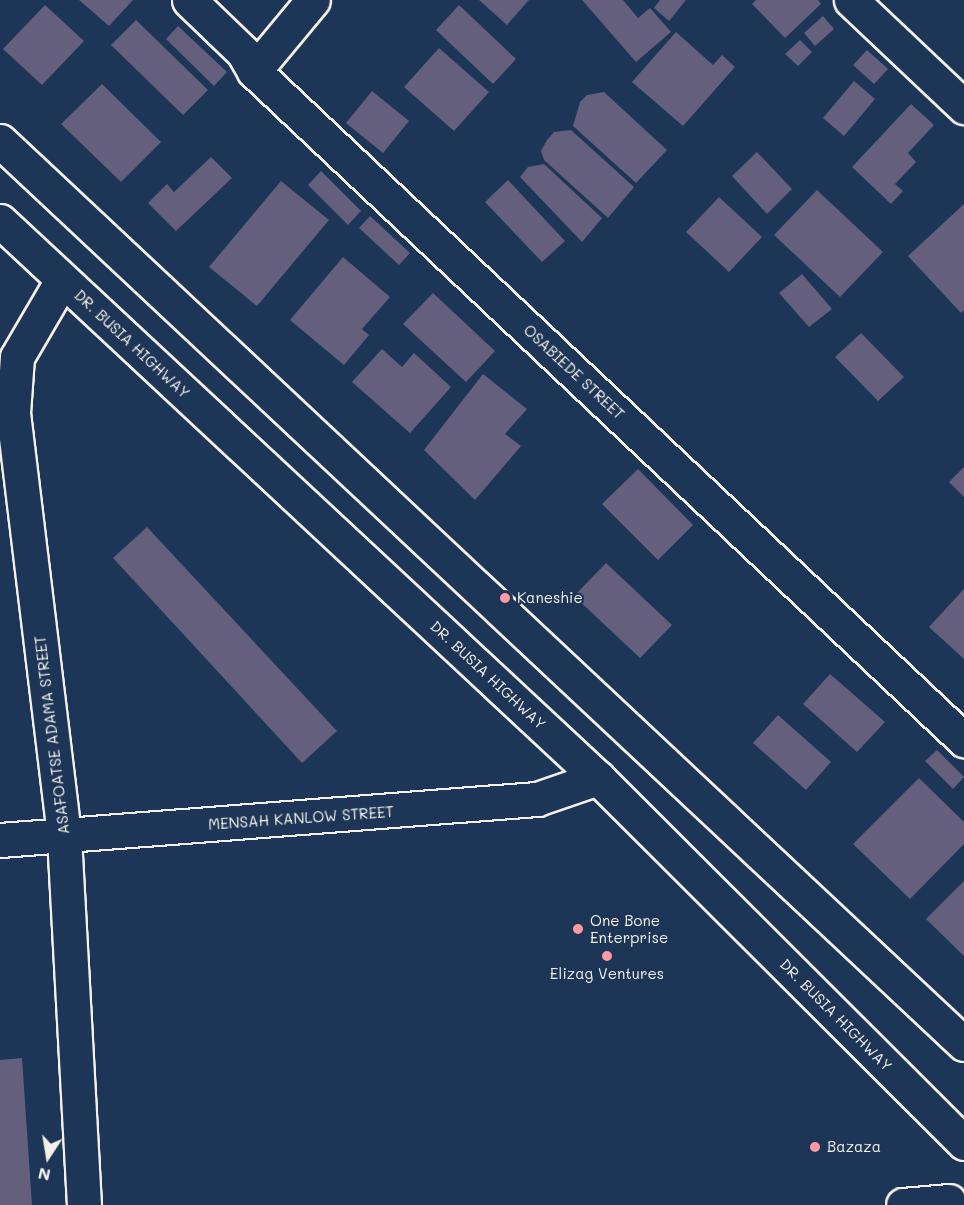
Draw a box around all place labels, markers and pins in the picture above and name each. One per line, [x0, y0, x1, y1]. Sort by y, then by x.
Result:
place label: Kaneshie [517, 589, 583, 607]
marker: Kaneshie [498, 591, 512, 605]
place label: One Bone Enterprise [590, 911, 668, 946]
marker: One Bone Enterprise [571, 922, 585, 936]
marker: Elizag Ventures [600, 949, 614, 963]
place label: Elizag Ventures [550, 965, 664, 983]
place label: Bazaza [827, 1138, 881, 1156]
marker: Bazaza [808, 1140, 822, 1154]

